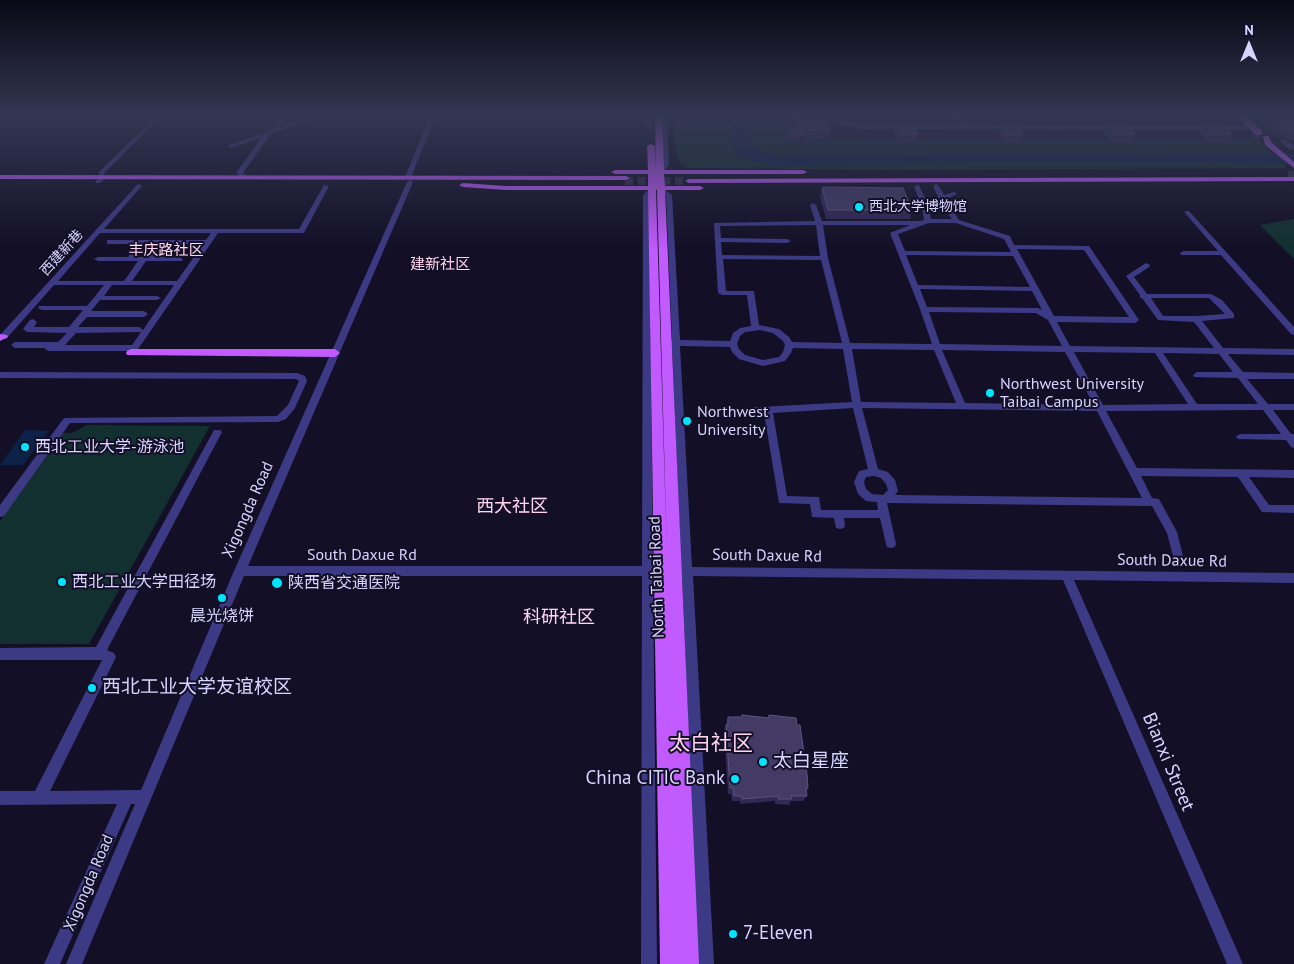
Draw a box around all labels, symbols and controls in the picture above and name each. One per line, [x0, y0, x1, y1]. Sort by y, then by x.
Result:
north arrow [1224, 20, 1274, 70]
text: N [1244, 21, 1254, 39]
place label: 西北大学博物馆 [869, 199, 967, 215]
marker: 西北大学博物馆 [853, 201, 865, 213]
street label: 西建新巷 [37, 227, 87, 279]
district label: 丰庆路社区 [129, 242, 203, 260]
district label: 建新社区 [410, 256, 470, 274]
place label: Northwest University Taibai Campus [1000, 374, 1144, 412]
marker: Northwest University Taibai Campus [984, 387, 996, 399]
place label: Northwest University [697, 402, 768, 440]
marker: Northwest University [681, 415, 693, 427]
place label: 西北工业大学-游泳池 [35, 437, 185, 457]
marker: 西北工业大学-游泳池 [19, 441, 31, 453]
street label: Xigongda Road [218, 459, 278, 561]
district label: 西大社区 [476, 496, 548, 518]
street label: North Taibai Road [645, 516, 669, 638]
street label: South Daxue Rd [307, 545, 417, 565]
street label: South Daxue Rd [712, 545, 822, 567]
street label: South Daxue Rd [1117, 550, 1227, 572]
place label: 西北工业大学田径场 [72, 572, 216, 592]
place label: 陕西省交通医院 [288, 573, 400, 593]
marker: 西北工业大学田径场 [56, 576, 68, 588]
marker: 陕西省交通医院 [270, 576, 284, 590]
marker: 晨光烧饼 [216, 592, 228, 604]
place label: 晨光烧饼 [190, 606, 254, 626]
district label: 科研社区 [523, 607, 595, 629]
place label: 西北工业大学友谊校区 [102, 677, 292, 699]
marker: 西北工业大学友谊校区 [86, 682, 98, 694]
street label: Bianxi Street [1137, 709, 1199, 815]
district label: 太白社区 [669, 731, 753, 757]
place label: 太白星座 [773, 751, 849, 773]
marker: 太白星座 [757, 756, 769, 768]
place label: China CITIC Bank [585, 768, 725, 790]
marker: China CITIC Bank [729, 773, 741, 785]
street label: Xigongda Road [60, 832, 118, 934]
place label: 7-Eleven [743, 923, 813, 945]
marker: 7-Eleven [727, 928, 739, 940]

